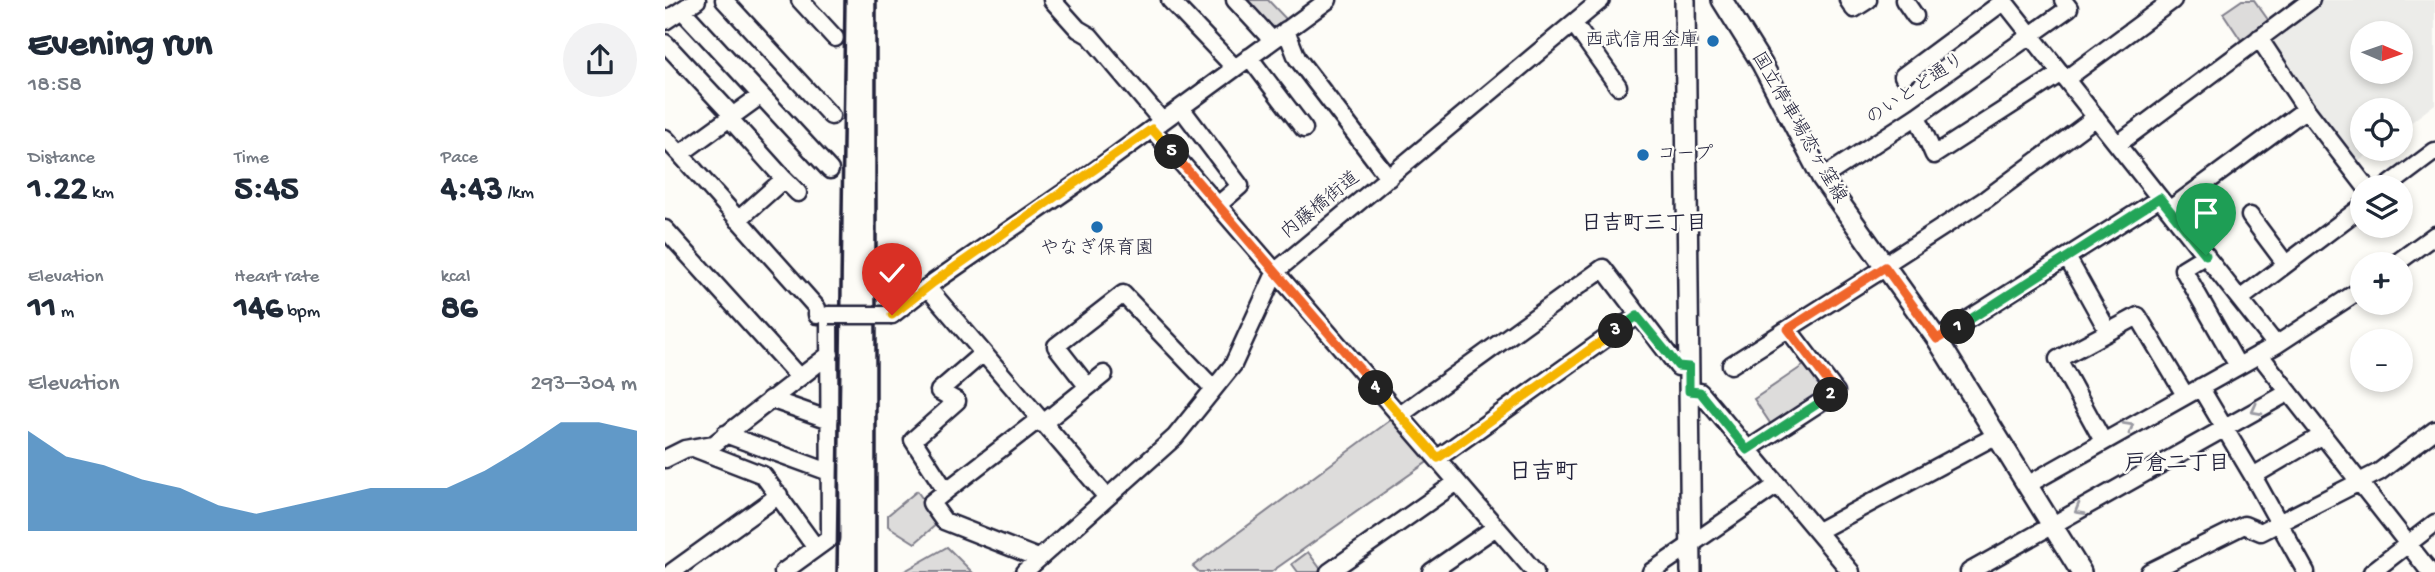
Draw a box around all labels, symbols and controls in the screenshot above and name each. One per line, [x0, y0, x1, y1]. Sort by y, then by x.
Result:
north arrow [2350, 21, 2413, 84]
map controls [2350, 21, 2413, 392]
button: share [563, 23, 637, 97]
text: Evening run [28, 24, 212, 68]
place label: 西武信用金庫 [1585, 29, 1699, 53]
marker: 西武信用金庫 [1705, 33, 1721, 49]
street label: 国立停車場恋ヶ窪線 [1745, 48, 1852, 208]
street label: のいとど通り [1862, 49, 1970, 131]
text: 18:58 [28, 72, 82, 99]
button: locate [2350, 98, 2413, 161]
pin: 5 [1155, 134, 1189, 170]
text: 5 [1167, 140, 1177, 163]
place label: コープ [1657, 144, 1713, 167]
text: Distance [28, 147, 95, 170]
text: Time [234, 147, 269, 170]
text: Pace [441, 147, 478, 170]
marker: コープ [1635, 147, 1651, 163]
street label: 内藤橋街道 [1276, 166, 1365, 245]
text: 1.22 [28, 170, 87, 211]
text: 5:45 [234, 170, 299, 211]
text: 4:43 [441, 170, 503, 211]
button: layers [2350, 175, 2413, 238]
text: km [87, 182, 114, 205]
text: /km [503, 182, 534, 205]
pin [2176, 183, 2236, 255]
icon: arrive [2187, 194, 2225, 232]
district label: 日吉町三丁目 [1581, 211, 1707, 238]
marker: やなぎ保育園 [1089, 219, 1105, 235]
place label: やなぎ保育園 [1040, 237, 1154, 261]
pin [862, 243, 922, 315]
button: + [2350, 252, 2413, 315]
icon: check [873, 254, 911, 292]
text: Elevation [28, 266, 104, 289]
text: Heart rate [234, 266, 319, 289]
text: kcal [441, 266, 470, 289]
text: 11 [28, 289, 56, 330]
text: 146 [234, 289, 283, 330]
text: 86 [441, 289, 478, 330]
text: m [56, 301, 74, 324]
text: bpm [283, 301, 320, 324]
pin: 1 [1941, 310, 1975, 344]
pin: 3 [1599, 314, 1633, 348]
text: 1 [1954, 315, 1961, 338]
text: 3 [1611, 319, 1620, 342]
button: − [2350, 329, 2413, 392]
pin: 4 [1359, 370, 1393, 406]
text: Elevation [28, 371, 119, 398]
text: 293–304 m [531, 371, 637, 398]
text: 4 [1371, 376, 1380, 399]
pin: 2 [1813, 378, 1849, 412]
text: 2 [1826, 383, 1835, 406]
one-way arrow [2251, 401, 2264, 415]
one-way arrow [2122, 422, 2134, 435]
district label: 戸倉二丁目 [2125, 451, 2230, 478]
district label: 日吉町 [1509, 459, 1578, 487]
one-way arrow [2074, 501, 2087, 514]

